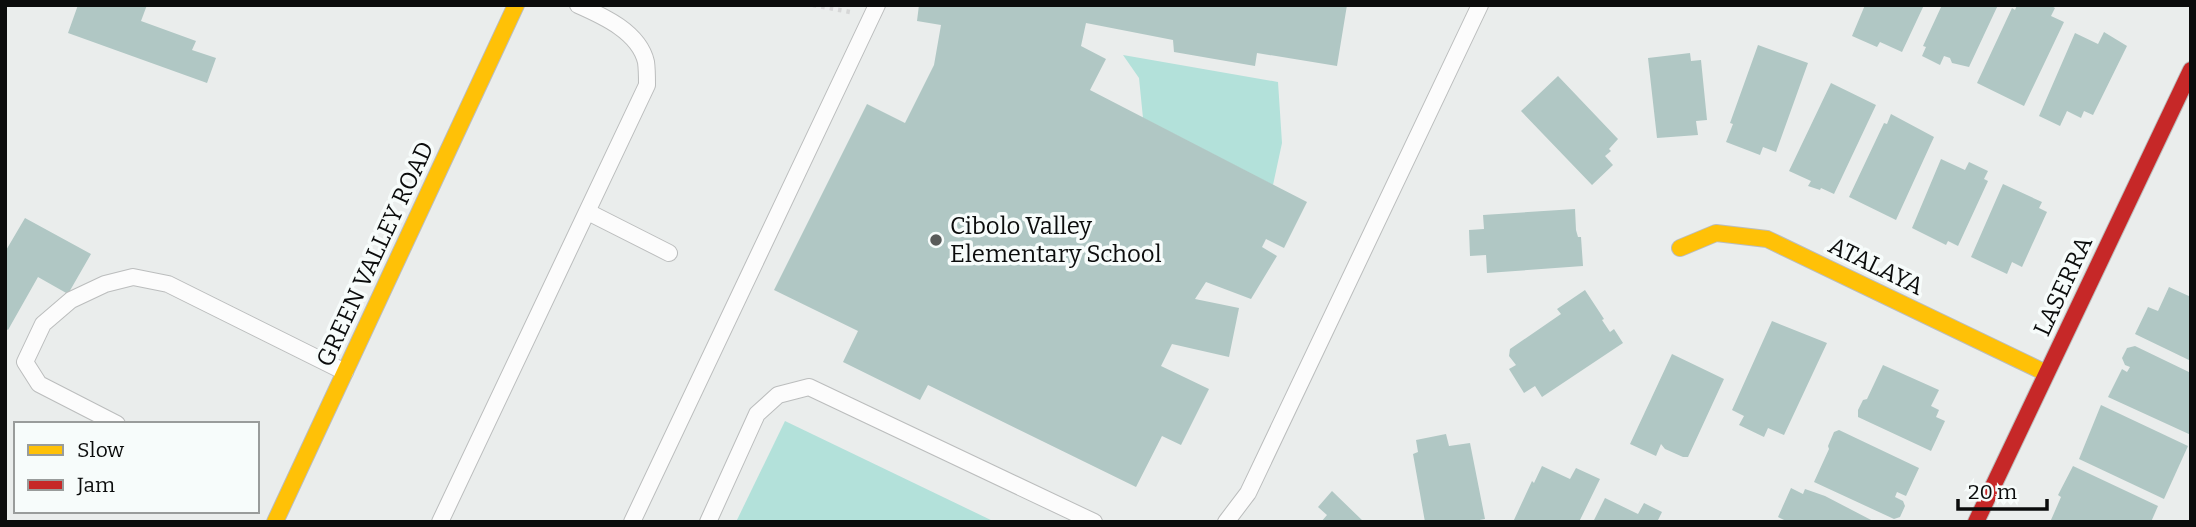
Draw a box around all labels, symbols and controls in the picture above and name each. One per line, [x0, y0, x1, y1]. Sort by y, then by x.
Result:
street label: GREEN VALLEY ROAD [310, 137, 440, 371]
place label: Cibolo Valley Elementary School [950, 212, 1162, 268]
street label: ATALAYA [1824, 231, 1928, 301]
marker: Cibolo Valley Elementary School [928, 232, 944, 248]
street label: LASERRA [2028, 232, 2098, 340]
legend [14, 422, 259, 513]
text: Slow [77, 437, 124, 463]
scale bar [1958, 468, 2047, 512]
text: Jam [76, 472, 115, 498]
text: 20 m [1968, 479, 2017, 505]

